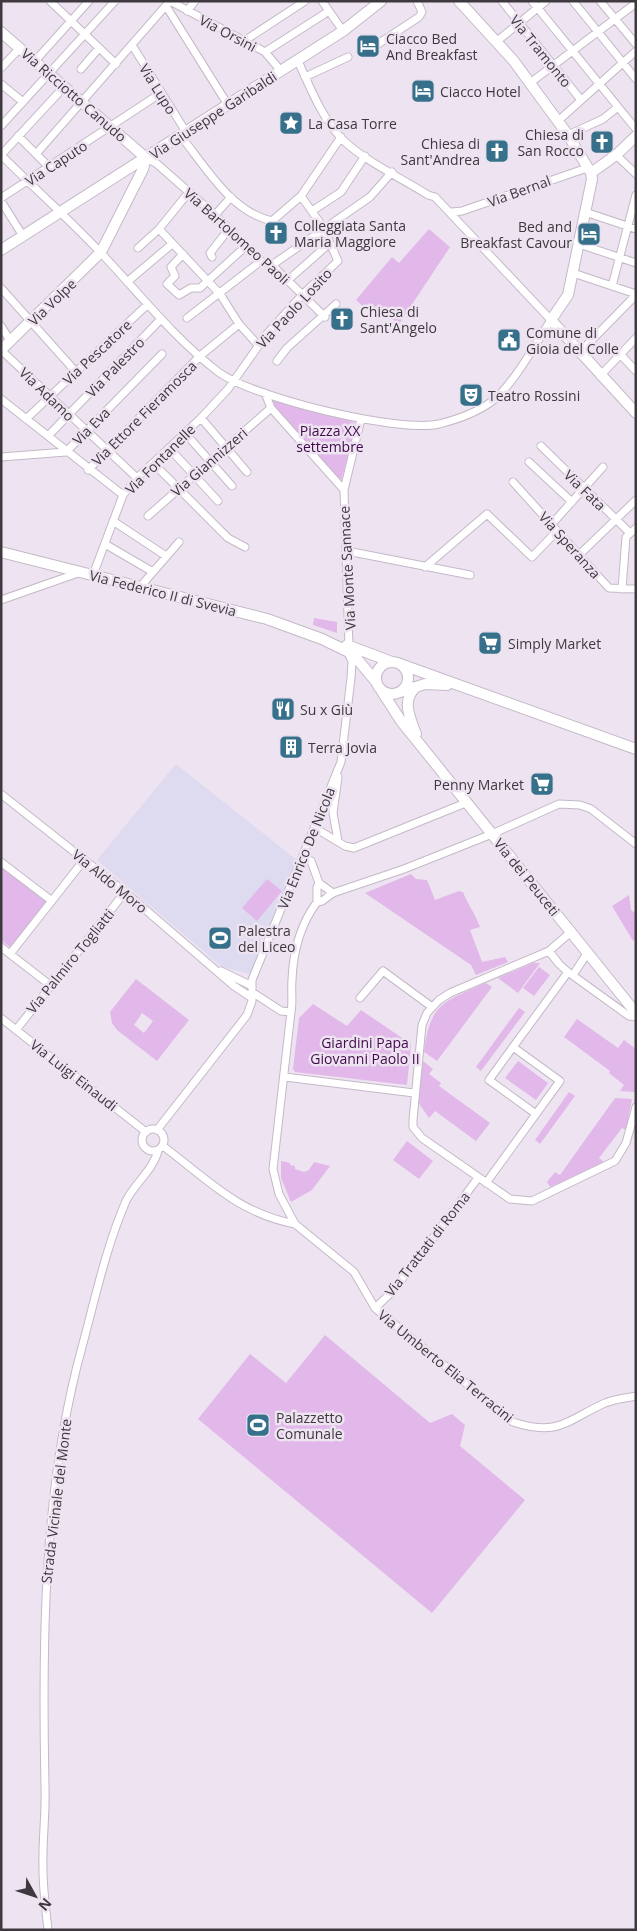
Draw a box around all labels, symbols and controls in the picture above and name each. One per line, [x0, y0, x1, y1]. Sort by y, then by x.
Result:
street label: Via Orsini [196, 10, 260, 56]
street label: Via Tramonto [506, 11, 576, 91]
place label: Ciacco Bed And Breakfast [386, 29, 478, 64]
hotel icon: Ciacco Bed And Breakfast [355, 33, 381, 59]
street label: Via Ricciotto Canudo [17, 44, 131, 146]
street label: Via Lupo [135, 60, 181, 118]
street label: Via Giuseppe Garibaldi [146, 67, 280, 163]
hotel icon: Ciacco Hotel [410, 78, 436, 104]
place label: Ciacco Hotel [440, 82, 521, 101]
place icon: La Casa Torre [278, 110, 304, 136]
place label: La Casa Torre [308, 114, 397, 133]
place label: Chiesa di San Rocco [517, 125, 584, 160]
church icon: Chiesa di San Rocco [589, 129, 615, 155]
place label: Chiesa di Sant'Andrea [401, 134, 480, 169]
street label: Via Caputo [21, 136, 91, 190]
church icon: Chiesa di Sant'Andrea [484, 138, 510, 164]
street label: Via Bernal [485, 171, 553, 211]
street label: Via Bartolomeo Paoli [180, 184, 294, 288]
place label: Colleggiata Santa Maria Maggiore [294, 216, 406, 251]
place label: Bed and Breakfast Cavour [460, 217, 572, 252]
church icon: Colleggiata Santa Maria Maggiore [263, 220, 289, 246]
hotel icon: Bed and Breakfast Cavour [576, 221, 602, 247]
street label: Via Paolo Losito [252, 264, 336, 352]
street label: Via Volpe [24, 274, 80, 330]
place label: Chiesa di Sant'Angelo [360, 302, 437, 337]
church icon: Chiesa di Sant'Angelo [329, 306, 355, 332]
street label: Via Pescatore [58, 315, 136, 389]
place label: Comune di Gioia del Colle [526, 323, 619, 358]
public building icon: Comune di Gioia del Colle [496, 327, 522, 353]
street label: Via Palestro [82, 333, 148, 401]
street label: Via Ettore Fieramosca [87, 356, 201, 470]
street label: Via Adamo [15, 363, 79, 425]
theatre icon: Teatro Rossini [458, 382, 484, 408]
place label: Teatro Rossini [488, 386, 580, 405]
street label: Via Eva [68, 403, 114, 449]
street label: Via Fontanelle [121, 420, 199, 498]
park label: Piazza XX settembre [296, 421, 364, 456]
street label: Via Giannizzeri [167, 423, 251, 501]
street label: Via Fata [560, 465, 610, 515]
street label: Via Monte Sannace [334, 505, 360, 631]
street label: Via Speranza [535, 507, 605, 583]
street label: Via Federico II di Svevia [88, 566, 238, 620]
supermarket icon: Simply Market [477, 630, 503, 656]
place label: Simply Market [508, 634, 601, 653]
restaurant icon: Su x Giù [270, 696, 296, 722]
place label: Su x Giù [300, 700, 353, 719]
building icon: Terra Jovia [278, 734, 304, 760]
place label: Terra Jovia [308, 738, 377, 757]
supermarket icon: Penny Market [529, 771, 555, 797]
place label: Penny Market [434, 775, 524, 794]
street label: Via Enrico De Nicola [273, 784, 339, 912]
street label: Via dei Peuceti [490, 834, 564, 920]
street label: Via Aldo Moro [68, 845, 152, 917]
street label: Via Palmiro Togliatti [22, 905, 118, 1017]
place label: Palestra del Liceo [238, 921, 295, 956]
sports icon: Palestra del Liceo [207, 925, 233, 951]
park label: Giardini Papa Giovanni Paolo II [310, 1033, 420, 1068]
street label: Via Luigi Einaudi [26, 1035, 122, 1115]
street label: Via Trattati di Roma [380, 1188, 474, 1300]
street label: Via Umberto Elia Terracini [374, 1305, 518, 1427]
place label: Palazzetto Comunale [276, 1408, 343, 1443]
sports icon: Palazzetto Comunale [245, 1412, 271, 1438]
street label: Strada Vicinale del Monte [36, 1417, 76, 1584]
north arrow [10, 1871, 60, 1921]
text: N [34, 1894, 56, 1915]

